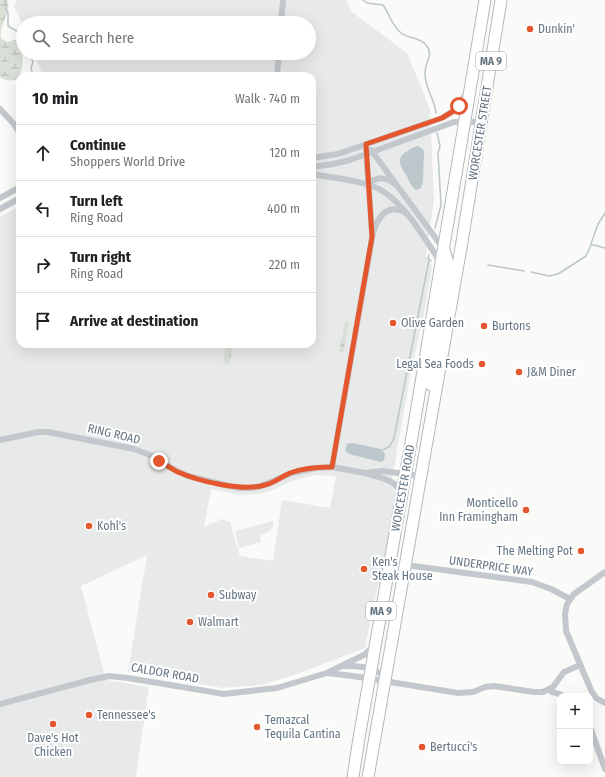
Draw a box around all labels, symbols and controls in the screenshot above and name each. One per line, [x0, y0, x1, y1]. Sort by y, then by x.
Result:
search box [16, 16, 316, 60]
place label: Dunkin' [538, 22, 575, 36]
marker: Dunkin' [525, 24, 535, 34]
icon: search [30, 27, 52, 49]
text: Search here [62, 29, 134, 47]
road number: MA 9 [476, 52, 506, 70]
street label: WORCESTER STREET [466, 84, 494, 181]
text: 10 min [32, 88, 78, 109]
text: Walk · 740 m [235, 91, 300, 106]
route start [450, 97, 468, 115]
text: Continue [70, 136, 126, 154]
icon: ahead [32, 142, 54, 164]
text: 120 m [269, 145, 300, 160]
text: Shoppers World Drive [70, 154, 185, 169]
text: Turn left [70, 192, 123, 210]
icon: left [32, 198, 54, 220]
text: 400 m [267, 201, 300, 216]
text: Ring Road [70, 210, 123, 225]
text: Turn right [70, 248, 131, 266]
icon: right [32, 254, 54, 276]
text: 220 m [269, 257, 300, 272]
text: Ring Road [70, 266, 123, 281]
icon: arrive [32, 310, 54, 332]
text: Arrive at destination [70, 312, 198, 330]
place label: Olive Garden [401, 316, 464, 330]
marker: Olive Garden [388, 318, 398, 328]
place label: Burtons [492, 319, 531, 333]
marker: Burtons [479, 321, 489, 331]
place label: Legal Sea Foods [396, 357, 474, 371]
marker: Legal Sea Foods [477, 359, 487, 369]
place label: J&M Diner [527, 365, 577, 379]
marker: J&M Diner [514, 367, 524, 377]
street label: RING ROAD [86, 421, 142, 447]
street label: WORCESTER ROAD [388, 443, 418, 533]
route end [150, 452, 168, 470]
place label: Monticello Inn Framingham [439, 496, 518, 524]
marker: Monticello Inn Framingham [521, 505, 531, 515]
place label: Kohl's [97, 519, 126, 533]
marker: Kohl's [84, 521, 94, 531]
place label: The Melting Pot [497, 544, 573, 558]
marker: The Melting Pot [576, 546, 586, 556]
street label: UNDERPRICE WAY [448, 553, 534, 579]
place label: Ken's Steak House [372, 555, 433, 583]
marker: Ken's Steak House [359, 564, 369, 574]
place label: Subway [219, 588, 257, 602]
marker: Subway [206, 590, 216, 600]
road number: MA 9 [366, 602, 396, 620]
place label: Walmart [198, 615, 239, 629]
marker: Walmart [185, 617, 195, 627]
street label: CALDOR ROAD [130, 660, 200, 686]
map controls [557, 693, 593, 765]
button: + [557, 693, 593, 729]
place label: Tennessee's [97, 708, 156, 722]
marker: Tennessee's [84, 710, 94, 720]
place label: Temazcal Tequila Cantina [265, 713, 341, 741]
marker: Dave's Hot Chicken [48, 719, 58, 729]
marker: Temazcal Tequila Cantina [252, 722, 262, 732]
button: − [557, 729, 593, 765]
place label: Dave's Hot Chicken [27, 731, 79, 759]
place label: Bertucci's [430, 740, 477, 754]
marker: Bertucci's [417, 742, 427, 752]

